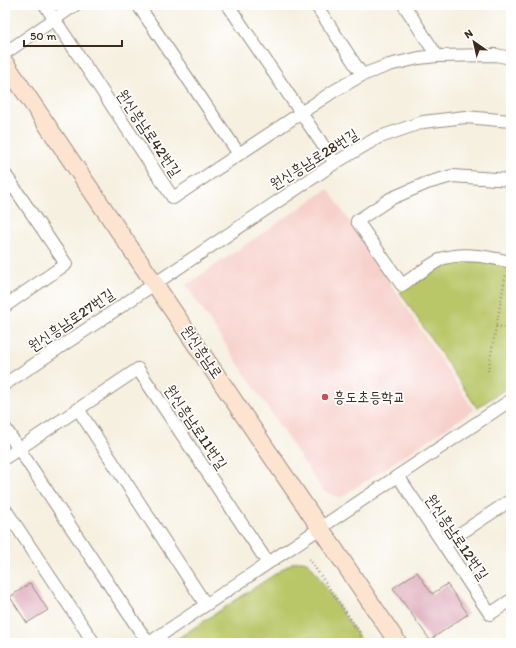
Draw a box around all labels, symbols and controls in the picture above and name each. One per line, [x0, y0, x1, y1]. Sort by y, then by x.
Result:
scale bar [24, 22, 122, 48]
north arrow [454, 22, 494, 62]
text: N [462, 27, 475, 42]
text: 50 m [30, 29, 56, 43]
street label: 원신흥남로42번길 [113, 86, 185, 180]
street label: 원신흥남로28번길 [267, 125, 361, 193]
street label: 원신흥남로27번길 [25, 285, 117, 355]
street label: 원신흥남로 [178, 322, 226, 382]
street label: 원신흥남로11번길 [161, 381, 231, 473]
place label: 흥도초등학교 [333, 388, 405, 406]
marker: 흥도초등학교 [320, 392, 330, 402]
street label: 원신흥남로12번길 [422, 491, 492, 583]

